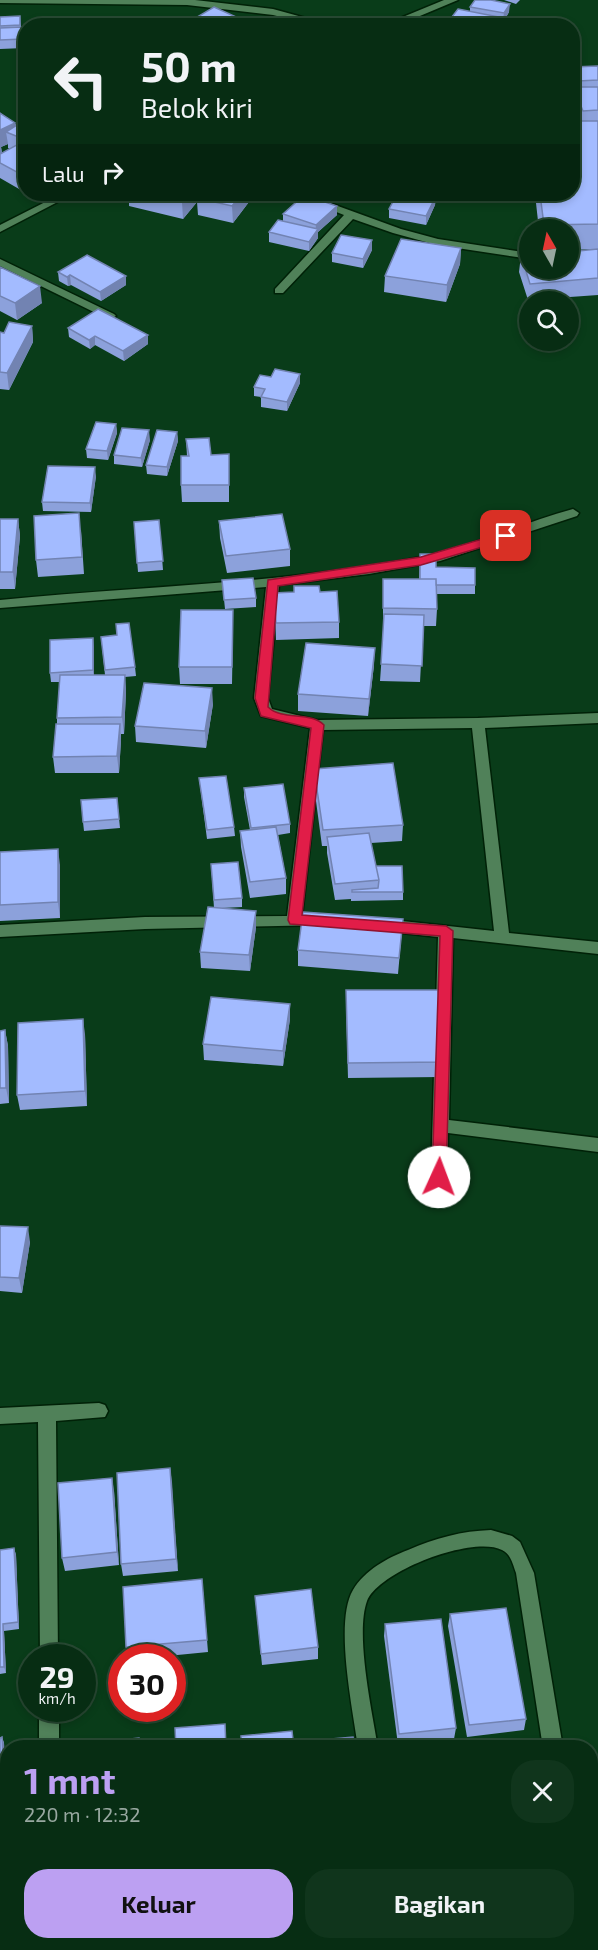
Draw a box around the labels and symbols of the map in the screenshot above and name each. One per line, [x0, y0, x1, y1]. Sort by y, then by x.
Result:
north arrow [519, 219, 579, 279]
pin [480, 510, 531, 561]
position arrow [407, 1145, 471, 1209]
speed limit sign: 30 [108, 1644, 186, 1722]

